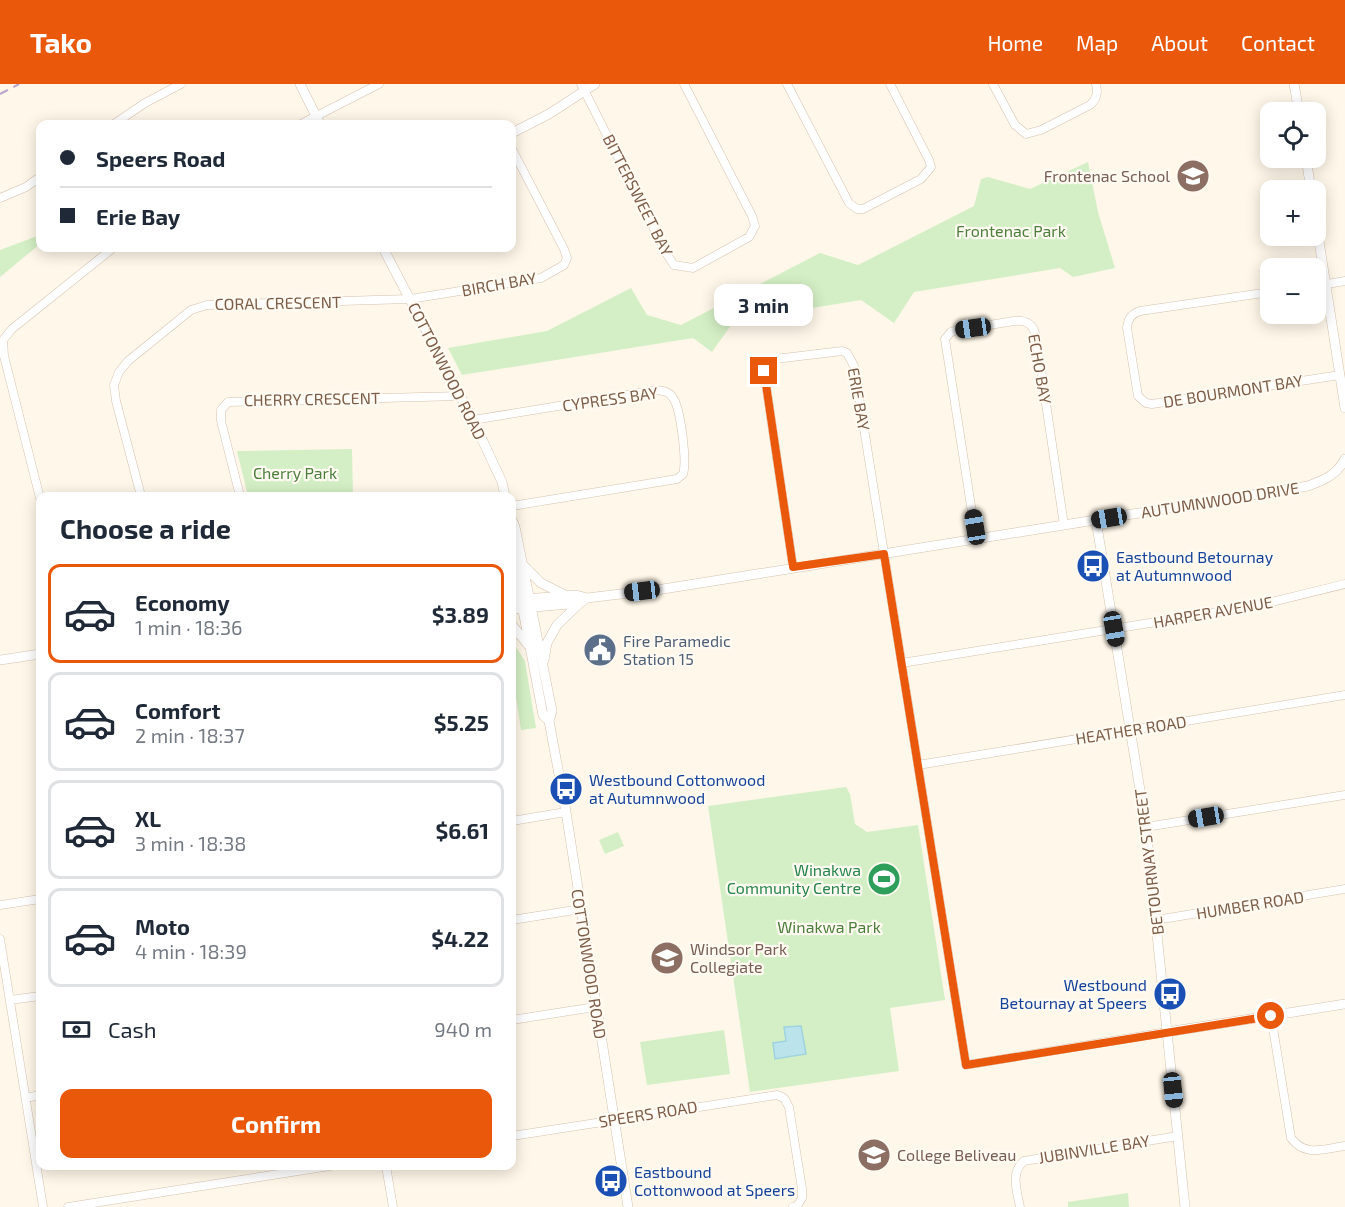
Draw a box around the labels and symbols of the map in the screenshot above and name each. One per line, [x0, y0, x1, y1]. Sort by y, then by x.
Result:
street label: BITTERSWEET BAY [600, 131, 677, 259]
school or university icon: Frontenac School [1175, 158, 1211, 194]
place label: Frontenac School [1044, 166, 1170, 185]
park label: Frontenac Park [956, 221, 1066, 240]
street label: BIRCH BAY [460, 268, 538, 299]
callout: 3 min [714, 284, 813, 326]
street label: CORAL CRESCENT [215, 292, 341, 313]
street label: COTTONWOOD ROAD [405, 299, 490, 443]
car [954, 317, 992, 339]
street label: ECHO BAY [1025, 332, 1056, 406]
route end [750, 357, 777, 384]
street label: ERIE BAY [845, 366, 874, 432]
street label: DE BOURMONT BAY [1162, 370, 1304, 411]
street label: CYPRESS BAY [561, 382, 659, 415]
street label: CHERRY CRESCENT [244, 388, 380, 409]
park label: Cherry Park [253, 463, 337, 482]
street label: AUTUMNWOOD DRIVE [1139, 478, 1300, 521]
car [1090, 506, 1128, 530]
car [963, 508, 987, 546]
place label: Eastbound Betournay at Autumnwood [1116, 547, 1274, 584]
bus stop icon: Eastbound Betournay at Autumnwood [1075, 548, 1111, 584]
car [623, 580, 661, 602]
street label: HARPER AVENUE [1152, 592, 1274, 631]
car [1102, 610, 1126, 648]
place label: Fire Paramedic Station 15 [623, 631, 731, 668]
public building icon: Fire Paramedic Station 15 [582, 632, 618, 668]
street label: HEATHER ROAD [1074, 711, 1188, 748]
place label: Westbound Cottonwood at Autumnwood [589, 770, 765, 807]
bus stop icon: Westbound Cottonwood at Autumnwood [548, 771, 584, 807]
street label: BETOURNAY STREET [1130, 788, 1167, 936]
car [1187, 805, 1225, 829]
place label: Winakwa Community Centre [727, 860, 861, 897]
sports icon: Winakwa Community Centre [866, 861, 902, 897]
street label: HUMBER ROAD [1195, 887, 1305, 922]
street label: COTTONWOOD ROAD [568, 888, 611, 1040]
park label: Winakwa Park [777, 917, 881, 936]
place label: Windsor Park Collegiate [690, 939, 787, 976]
school or university icon: Windsor Park Collegiate [649, 940, 685, 976]
place label: Westbound Betournay at Speers [1000, 975, 1147, 1012]
bus stop icon: Westbound Betournay at Speers [1152, 976, 1188, 1012]
route start [1257, 1002, 1284, 1029]
car [1162, 1071, 1184, 1109]
street label: SPEERS ROAD [597, 1096, 699, 1131]
street label: JUBINVILLE BAY [1037, 1130, 1151, 1167]
school or university icon: College Beliveau [856, 1137, 892, 1173]
place label: College Beliveau [897, 1145, 1016, 1164]
place label: Eastbound Cottonwood at Speers [634, 1162, 795, 1199]
bus stop icon: Eastbound Cottonwood at Speers [593, 1163, 629, 1199]

